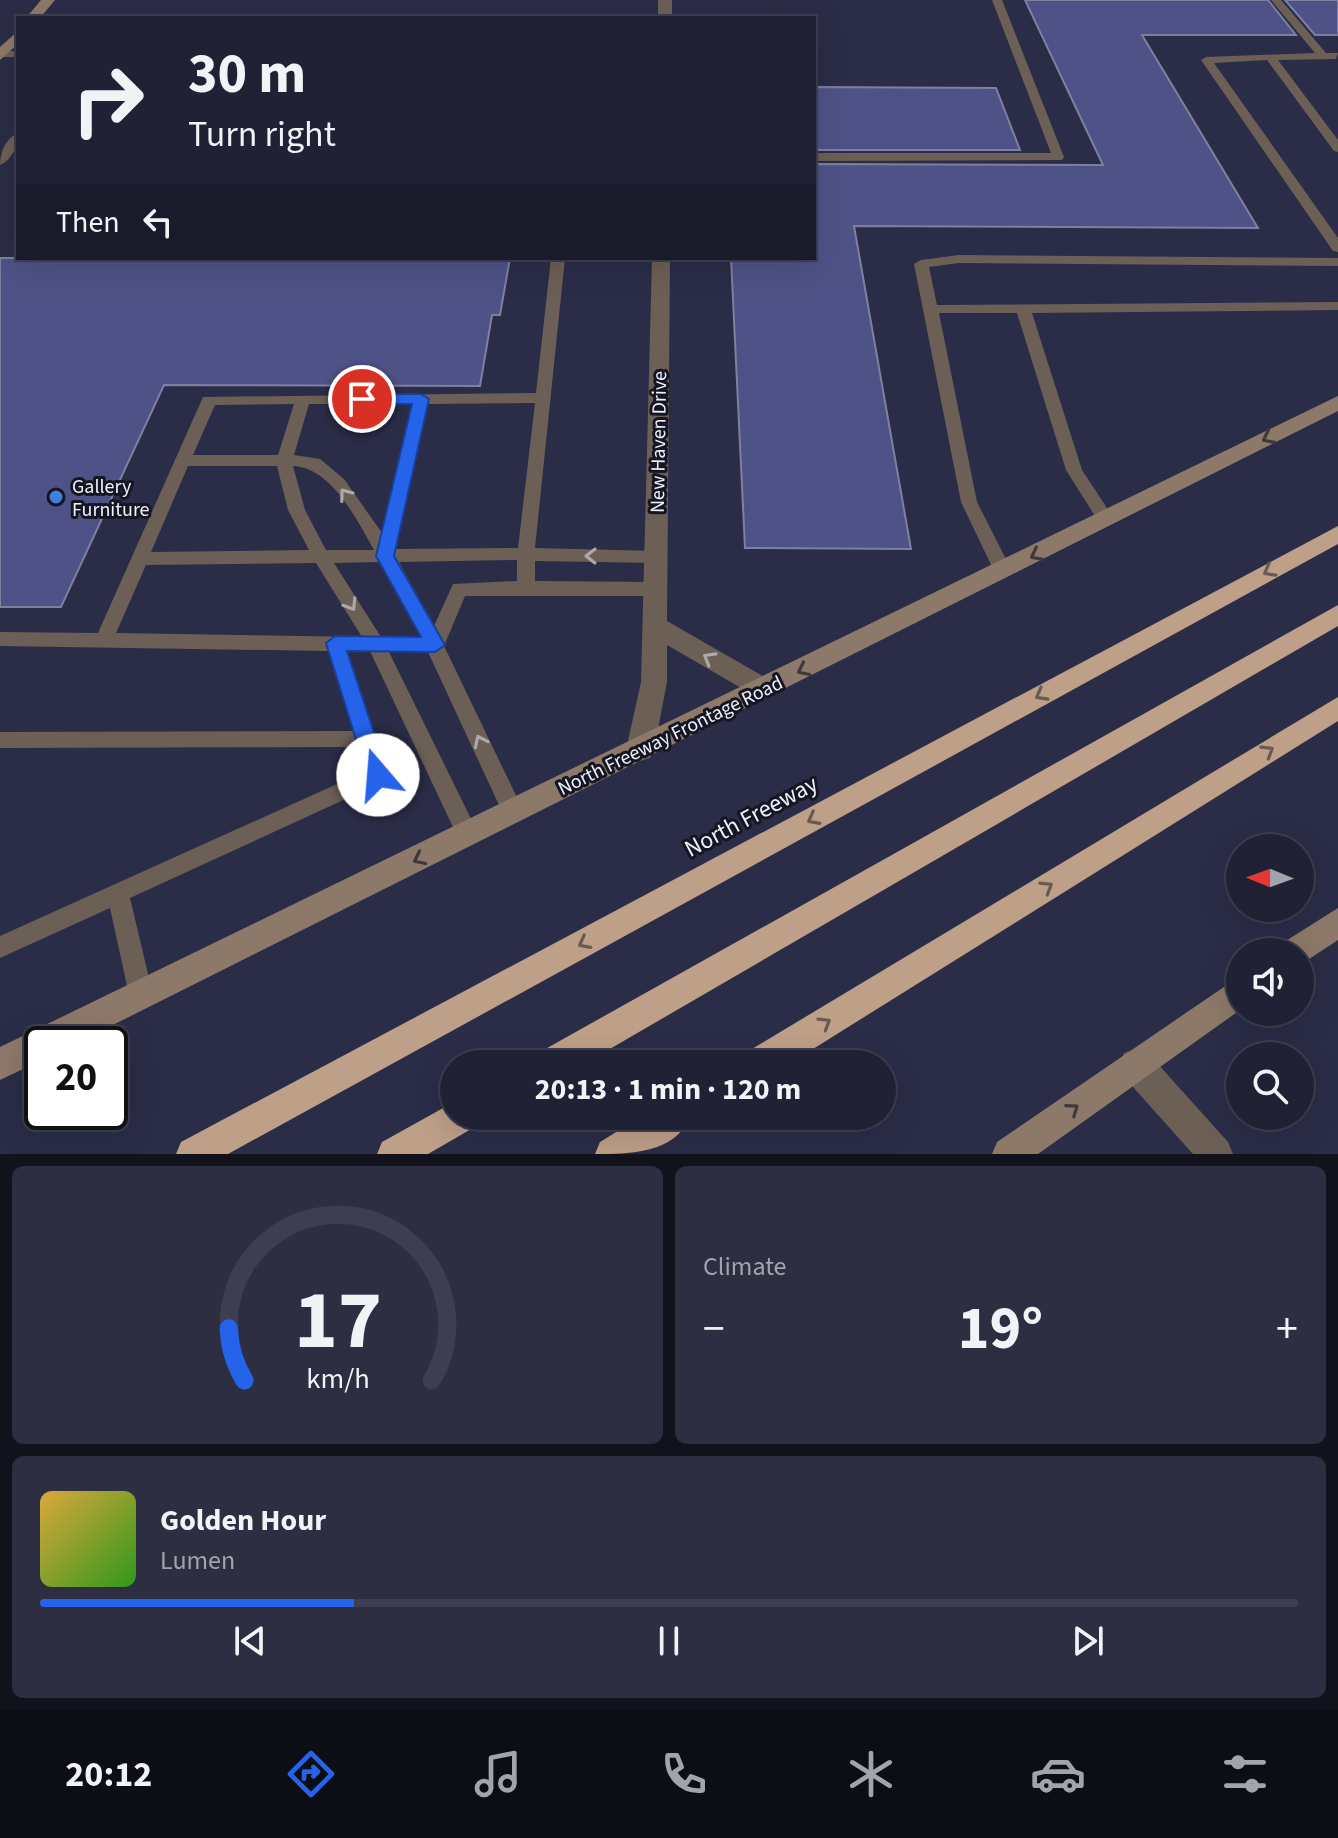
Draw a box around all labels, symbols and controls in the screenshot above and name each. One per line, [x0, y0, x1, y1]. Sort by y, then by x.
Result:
text: 30 m [188, 35, 306, 114]
icon: right [56, 48, 160, 152]
text: Turn right [188, 109, 336, 160]
icon: left [136, 200, 180, 244]
text: Then [56, 201, 120, 244]
pin [328, 365, 396, 433]
street label: New Haven Drive [644, 371, 674, 513]
icon: arrive [340, 377, 384, 421]
one-way arrow [1262, 428, 1277, 444]
place label: Gallery Furniture [72, 473, 150, 524]
marker: Gallery Furniture [47, 488, 65, 506]
one-way arrow [340, 488, 355, 503]
one-way arrow [1029, 545, 1044, 560]
one-way arrow [584, 547, 597, 565]
one-way arrow [1264, 561, 1278, 577]
one-way arrow [342, 596, 357, 611]
one-way arrow [703, 652, 718, 668]
one-way arrow [796, 660, 811, 676]
street label: North Freeway Frontage Road [553, 669, 788, 803]
one-way arrow [1035, 685, 1050, 701]
position arrow [336, 733, 420, 817]
one-way arrow [474, 735, 490, 750]
one-way arrow [1259, 745, 1274, 761]
street label: North Freeway [678, 767, 824, 866]
one-way arrow [806, 810, 821, 825]
north arrow [1226, 834, 1314, 922]
map controls [1226, 834, 1314, 1130]
one-way arrow [412, 849, 427, 865]
one-way arrow [1038, 882, 1053, 897]
one-way arrow [578, 933, 593, 949]
button: sound [1226, 938, 1314, 1026]
one-way arrow [816, 1018, 831, 1033]
speed limit sign: 20 [24, 1026, 128, 1130]
button: search [1226, 1042, 1314, 1130]
text: 20:13 · 1 min · 120 m [535, 1068, 801, 1111]
one-way arrow [1065, 1104, 1079, 1119]
text: Climate [703, 1248, 787, 1285]
text: 17 [294, 1262, 381, 1380]
text: 19° [958, 1287, 1043, 1372]
text: − [703, 1298, 725, 1361]
text: + [1276, 1298, 1298, 1361]
text: km/h [306, 1359, 369, 1399]
text: Golden Hour [160, 1499, 326, 1542]
text: Lumen [160, 1542, 235, 1579]
icon: previous [228, 1619, 272, 1663]
icon: pause [647, 1619, 691, 1663]
icon: next [1066, 1619, 1110, 1663]
icon: directions [283, 1746, 339, 1802]
icon: music [470, 1746, 526, 1802]
icon: phone [656, 1746, 712, 1802]
icon: climate [843, 1746, 899, 1802]
icon: car [1030, 1746, 1086, 1802]
icon: filters [1217, 1746, 1273, 1802]
text: 20:12 [65, 1749, 152, 1800]

